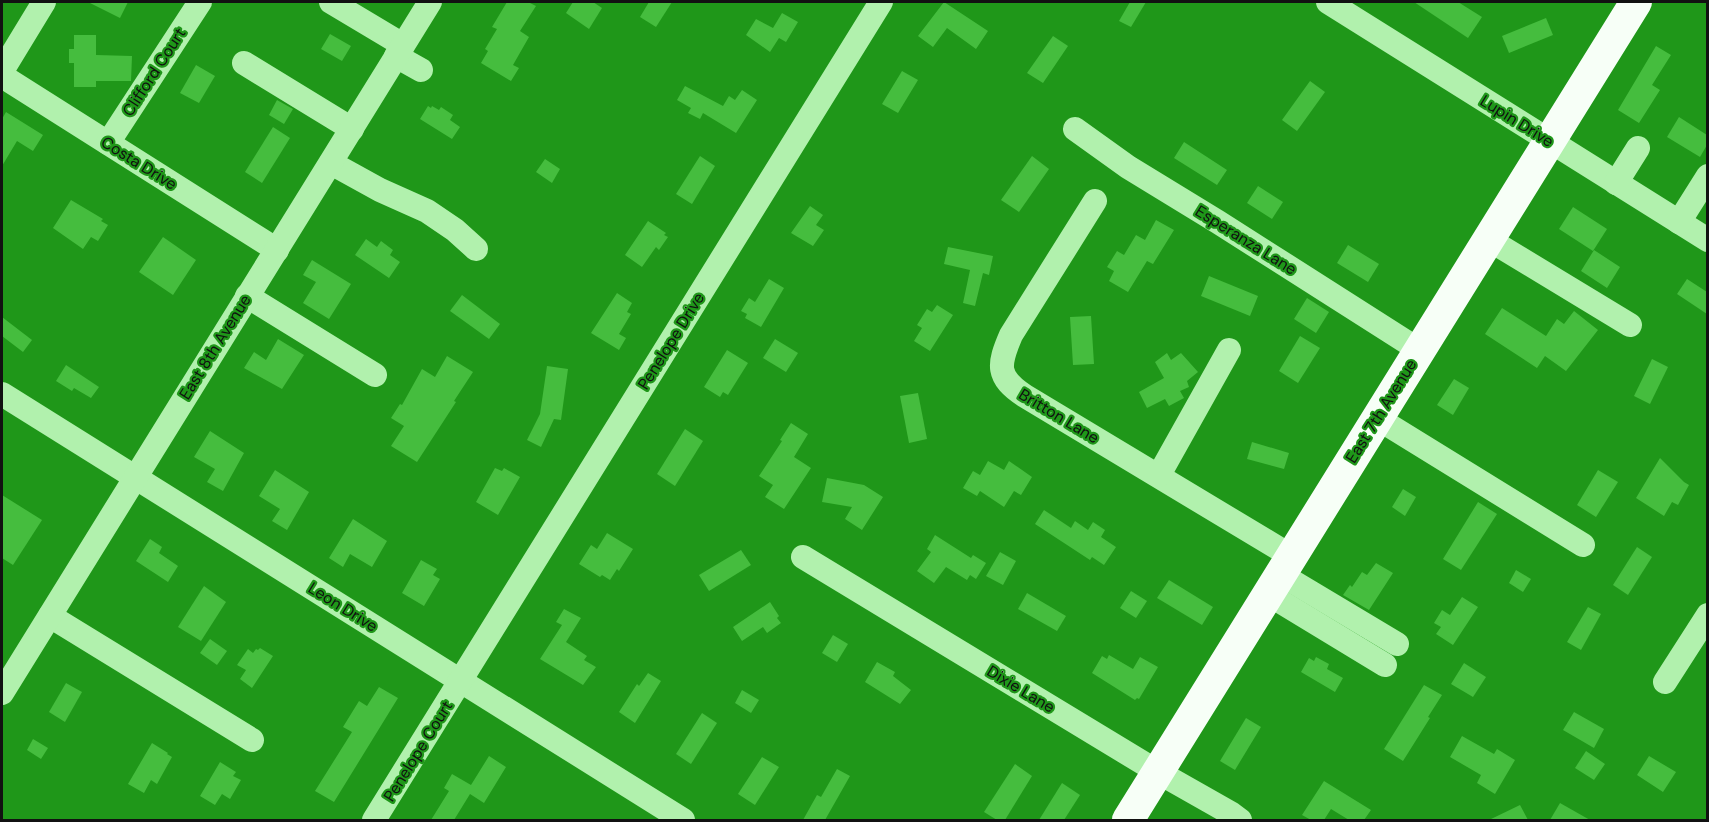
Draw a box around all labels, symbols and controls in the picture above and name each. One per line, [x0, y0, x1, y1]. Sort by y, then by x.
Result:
street label: Clifford Court [118, 24, 190, 120]
street label: Lupin Drive [1476, 90, 1558, 152]
street label: Costa Drive [97, 131, 181, 195]
street label: Esperanza Lane [1191, 200, 1301, 280]
street label: Penelope Drive [633, 289, 709, 393]
street label: East 8th Avenue [174, 291, 256, 403]
street label: East 7th Avenue [1341, 355, 1421, 467]
street label: Britton Lane [1015, 384, 1103, 448]
street label: Leon Drive [304, 577, 382, 637]
street label: Dixie Lane [983, 661, 1059, 717]
street label: Penelope Court [379, 697, 457, 805]

